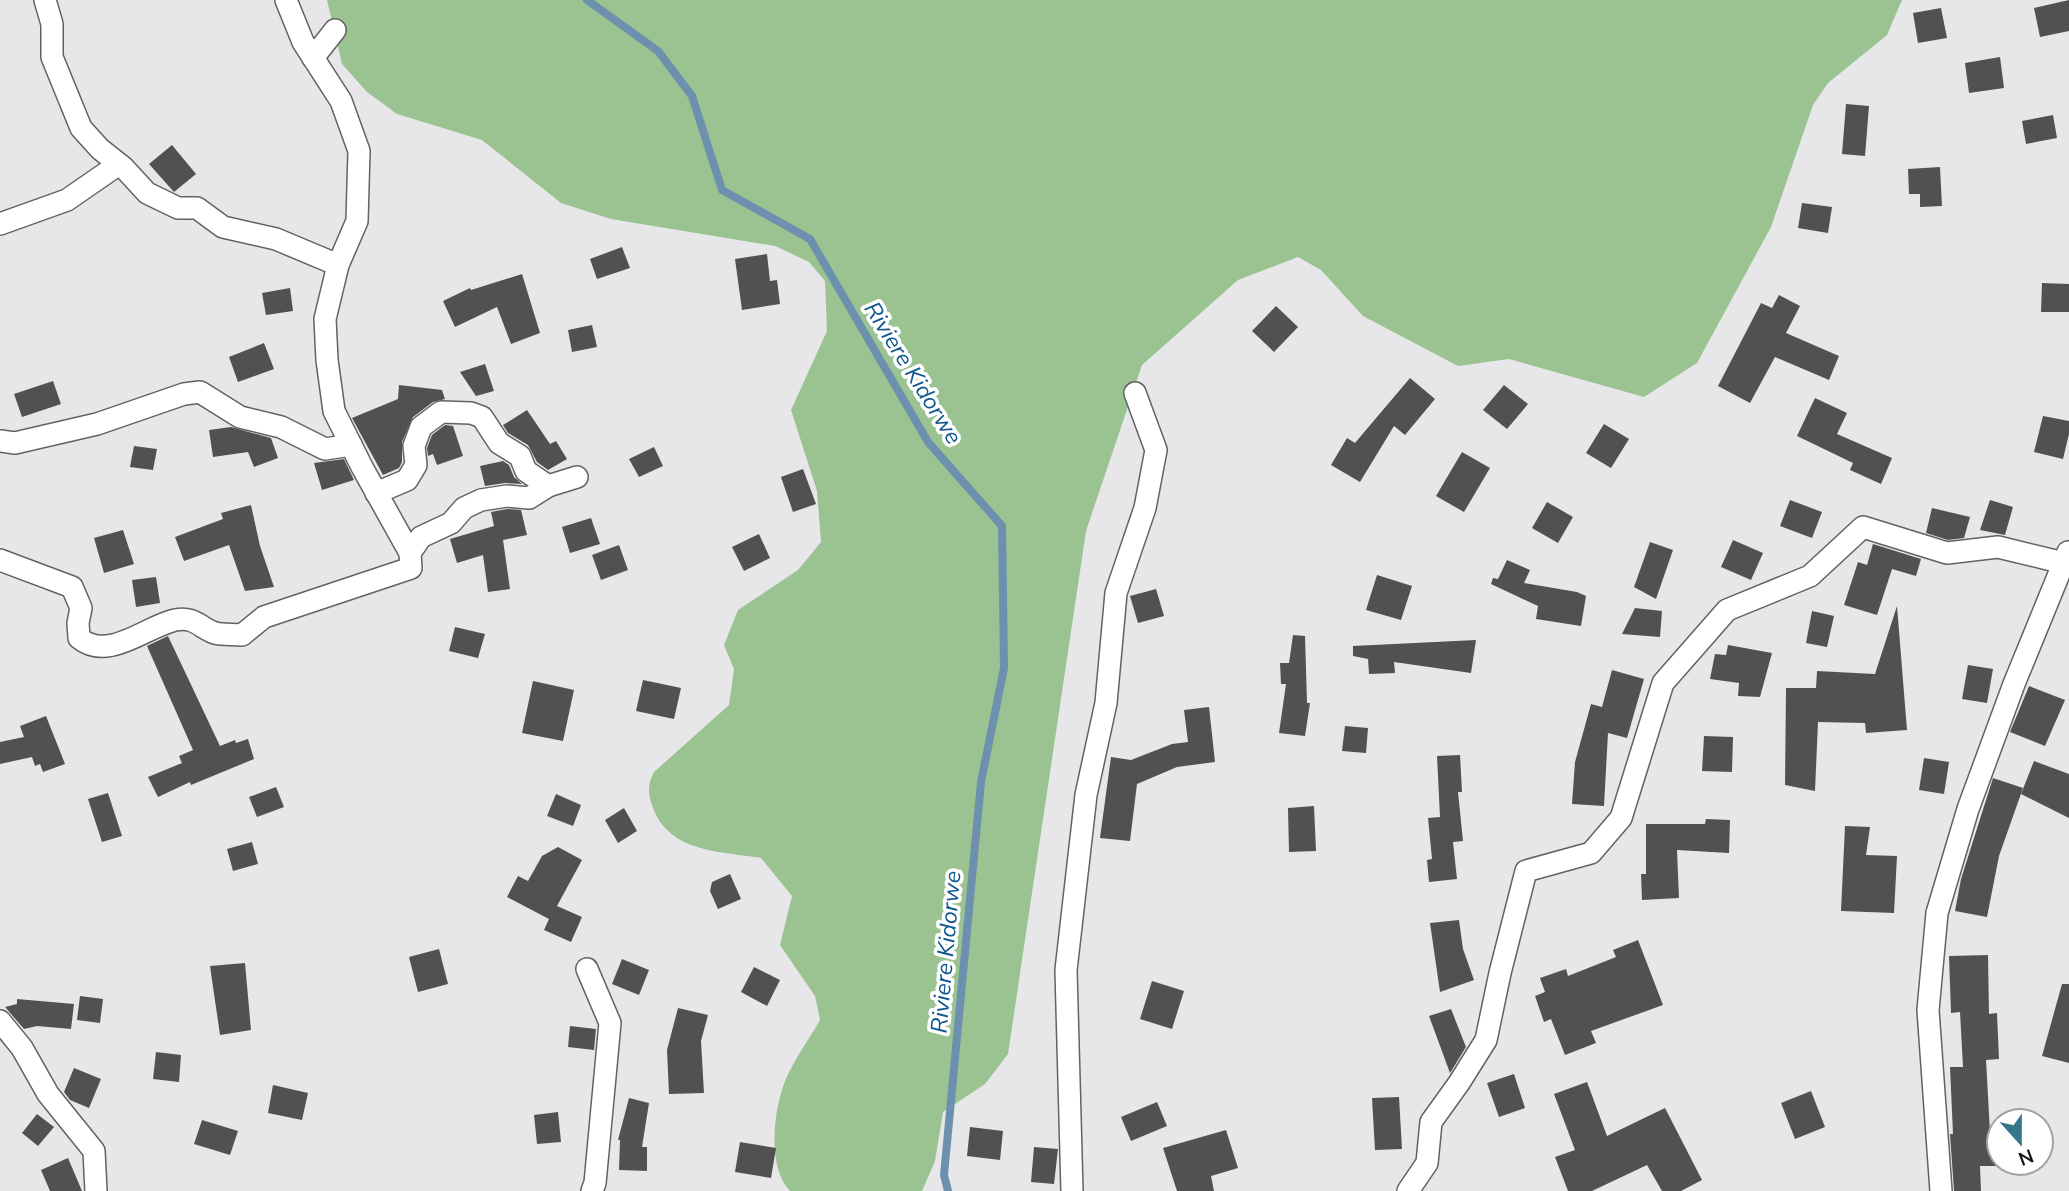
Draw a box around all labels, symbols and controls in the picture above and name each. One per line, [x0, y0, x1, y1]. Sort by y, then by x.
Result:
water label: Riviere Kidorwe [857, 296, 969, 450]
water label: Riviere Kidorwe [923, 870, 969, 1034]
north arrow [1985, 1107, 2055, 1177]
text: N [2014, 1142, 2037, 1172]

